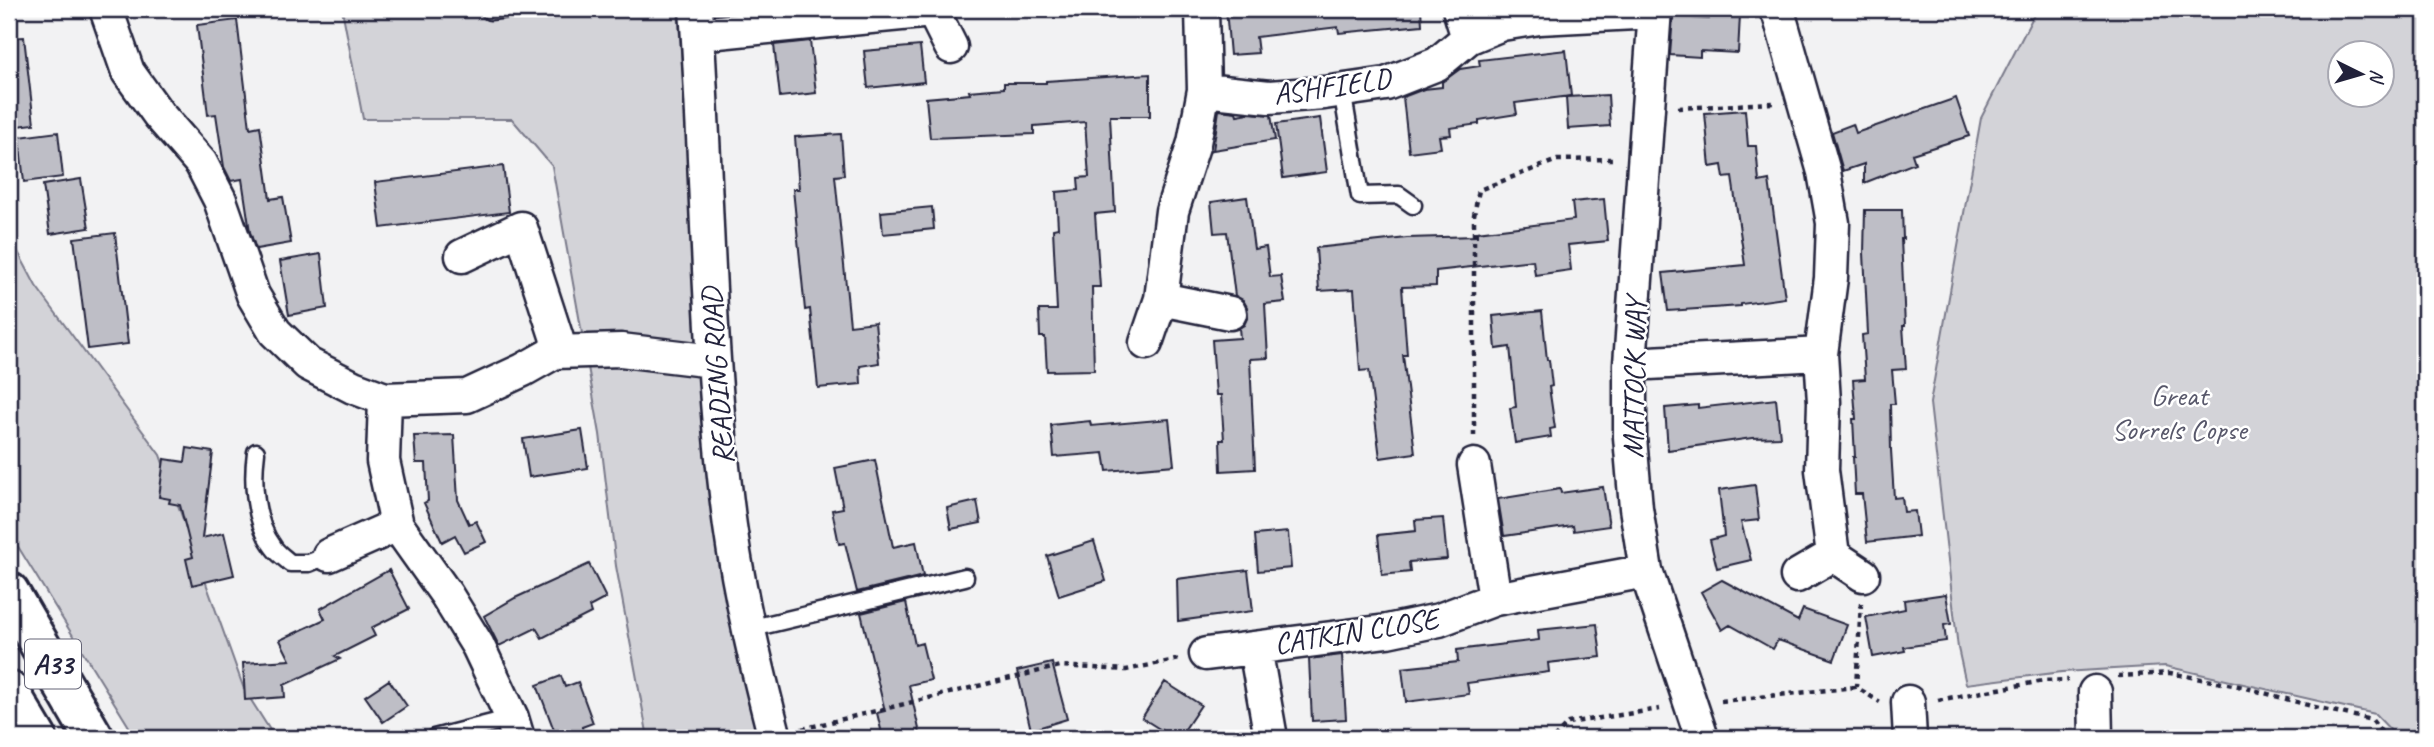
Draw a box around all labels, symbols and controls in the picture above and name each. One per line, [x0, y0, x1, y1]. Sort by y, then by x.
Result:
north arrow [2326, 38, 2396, 108]
street label: ASHFIELD [1271, 59, 1396, 113]
text: N [2364, 68, 2389, 86]
street label: READING ROAD [692, 284, 742, 466]
street label: MATTOCK WAY [1614, 292, 1654, 458]
park label: Great Sorrels Copse [2112, 376, 2249, 448]
street label: CATKIN CLOSE [1271, 599, 1445, 663]
road number: A33 [25, 640, 81, 688]

